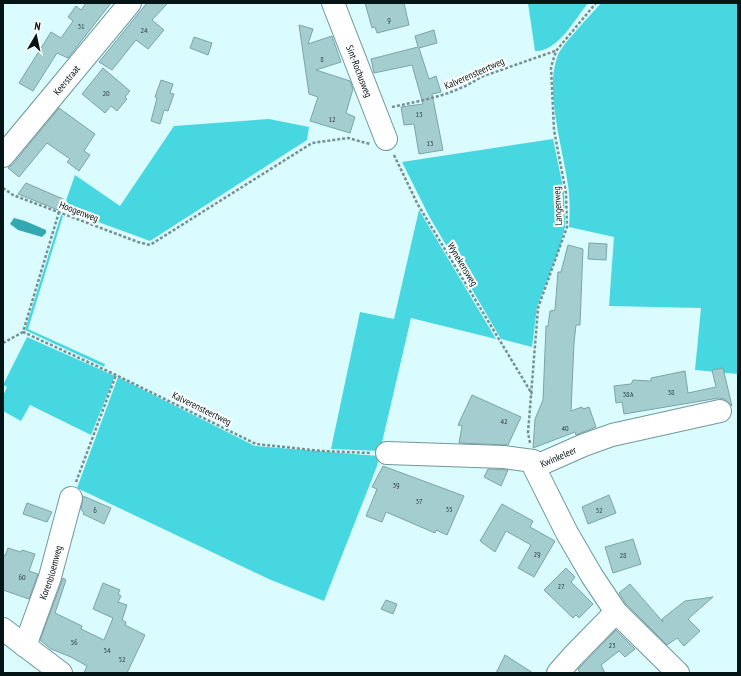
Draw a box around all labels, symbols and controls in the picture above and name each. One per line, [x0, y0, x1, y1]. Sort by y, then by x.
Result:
house number: 9 [387, 15, 391, 25]
north arrow [16, 16, 56, 56]
text: N [34, 19, 42, 34]
house number: 31 [77, 21, 85, 31]
house number: 24 [140, 25, 148, 35]
street label: Sint-Rochusweg [343, 43, 375, 99]
house number: 8 [320, 54, 324, 64]
street label: Kalverensteertweg [442, 54, 506, 93]
street label: Keerstraat [50, 62, 83, 98]
house number: 20 [102, 88, 110, 98]
house number: 13 [415, 109, 423, 119]
house number: 12 [328, 114, 336, 124]
house number: 15 [426, 138, 434, 148]
street label: Langenweg [550, 186, 565, 226]
street label: Hoogenweg [57, 198, 100, 225]
street label: Wynekensweg [444, 240, 481, 288]
house number: 38 [667, 387, 675, 397]
street label: Kalverensteertweg [170, 388, 234, 428]
house number: 38A [623, 389, 634, 399]
house number: 42 [500, 416, 508, 426]
house number: 40 [561, 423, 569, 433]
street label: Kwinkeleer [538, 443, 579, 471]
house number: 39 [392, 480, 400, 490]
house number: 37 [415, 496, 423, 506]
house number: 35 [445, 504, 453, 514]
house number: 6 [93, 505, 97, 515]
house number: 32 [595, 505, 603, 515]
street label: Korenbloemweg [36, 544, 65, 601]
house number: 29 [533, 549, 541, 559]
house number: 28 [619, 550, 627, 560]
house number: 60 [18, 572, 26, 582]
house number: 27 [557, 581, 565, 591]
house number: 56 [70, 637, 78, 647]
house number: 23 [608, 640, 616, 650]
house number: 54 [103, 645, 111, 655]
house number: 52 [118, 654, 126, 664]

